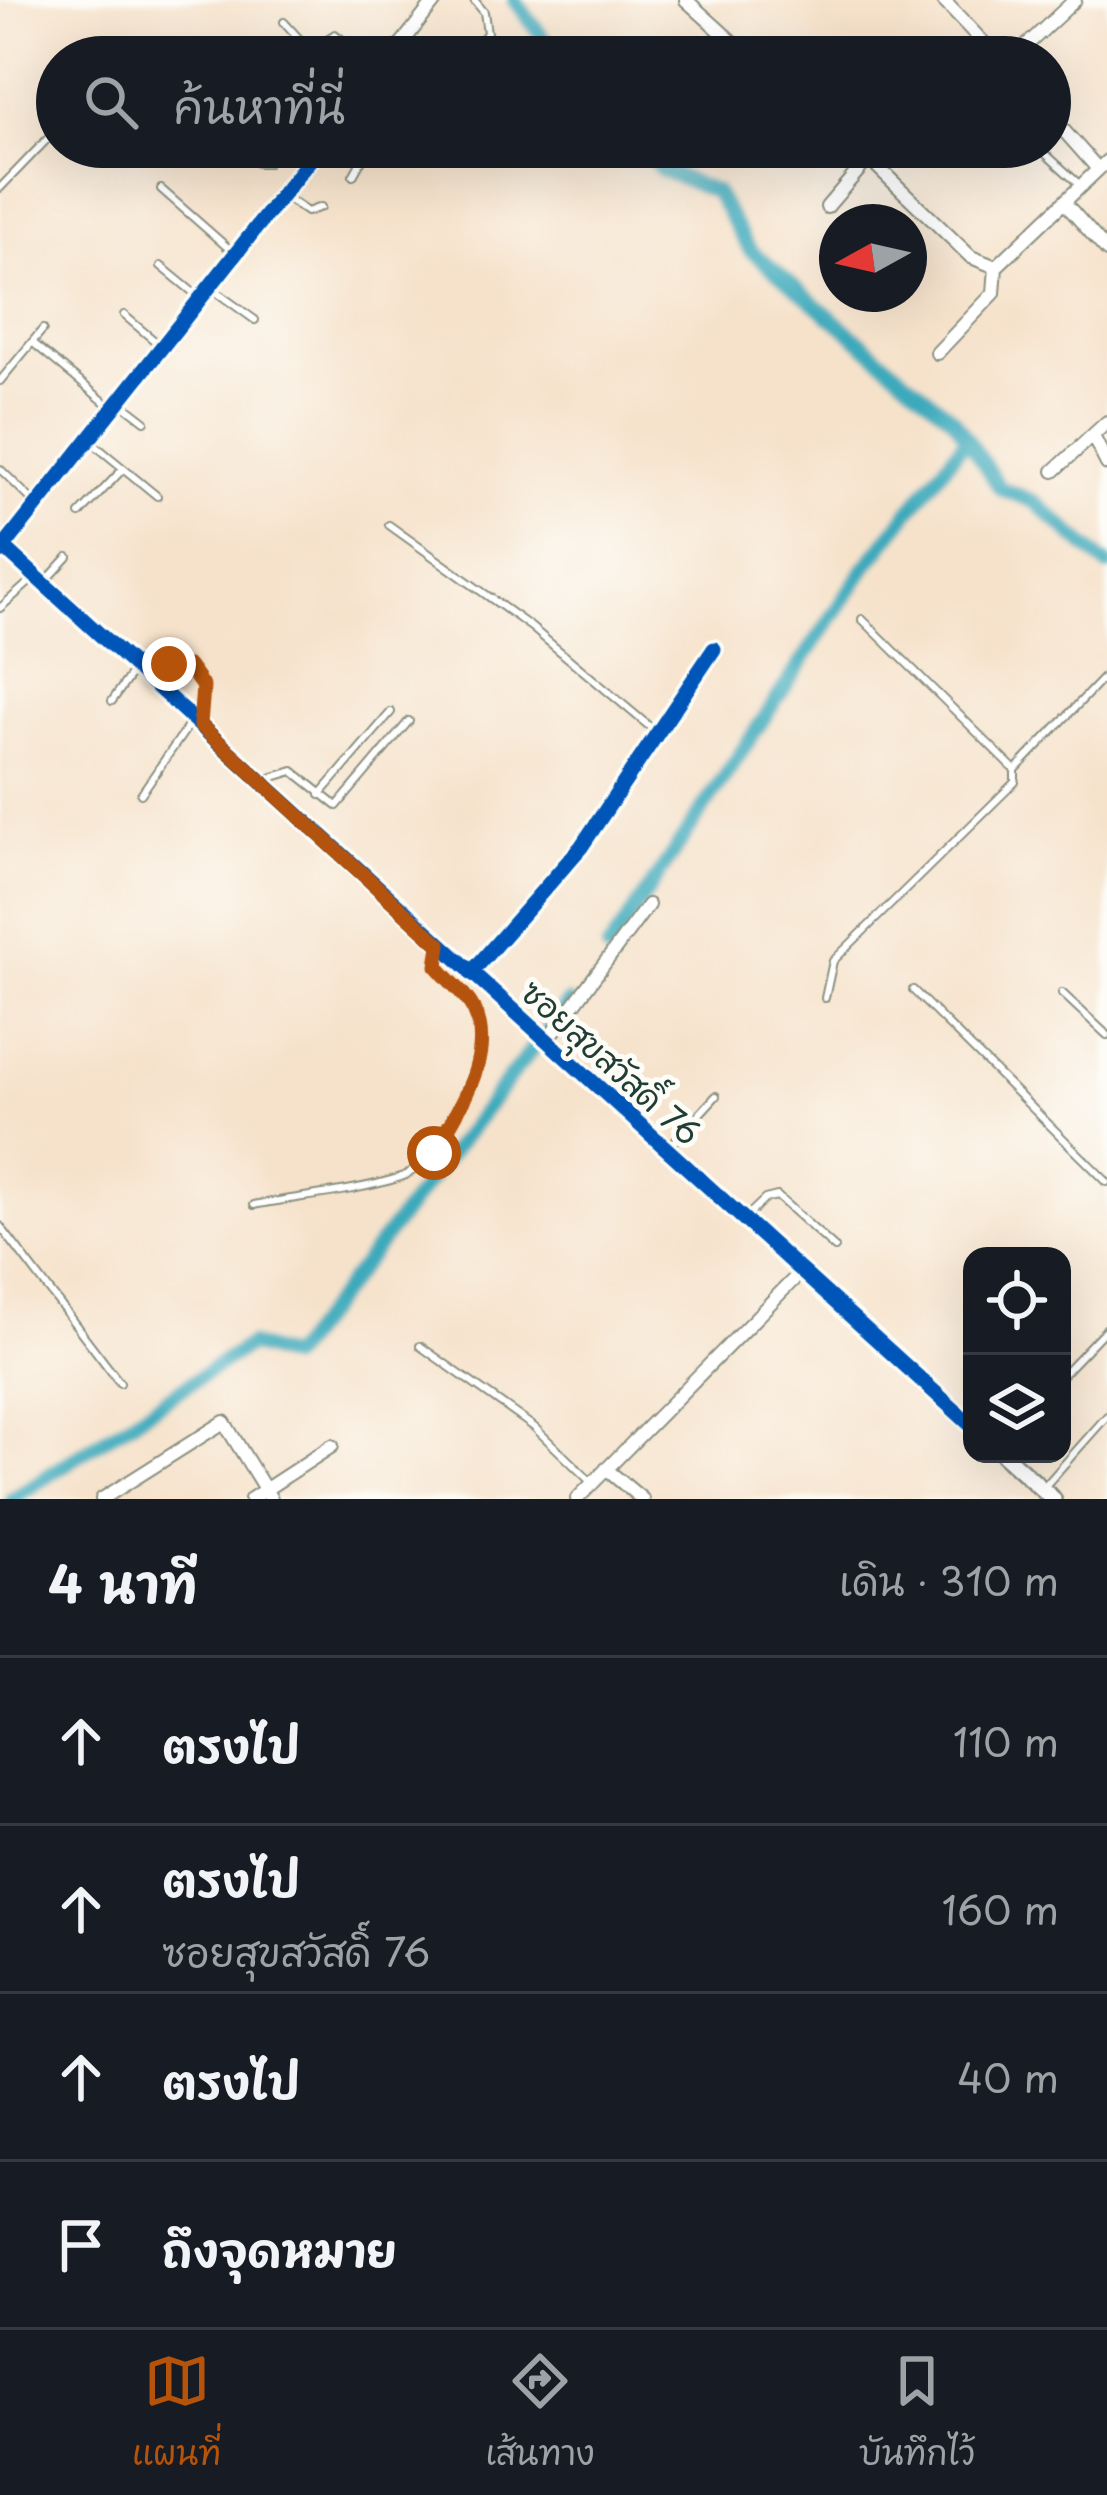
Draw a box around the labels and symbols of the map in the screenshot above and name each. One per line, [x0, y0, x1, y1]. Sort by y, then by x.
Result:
north arrow [819, 204, 927, 312]
route end [142, 637, 196, 691]
street label: ซอยสุขสวัสดิ์ 76 [510, 965, 714, 1157]
route start [407, 1126, 461, 1180]

